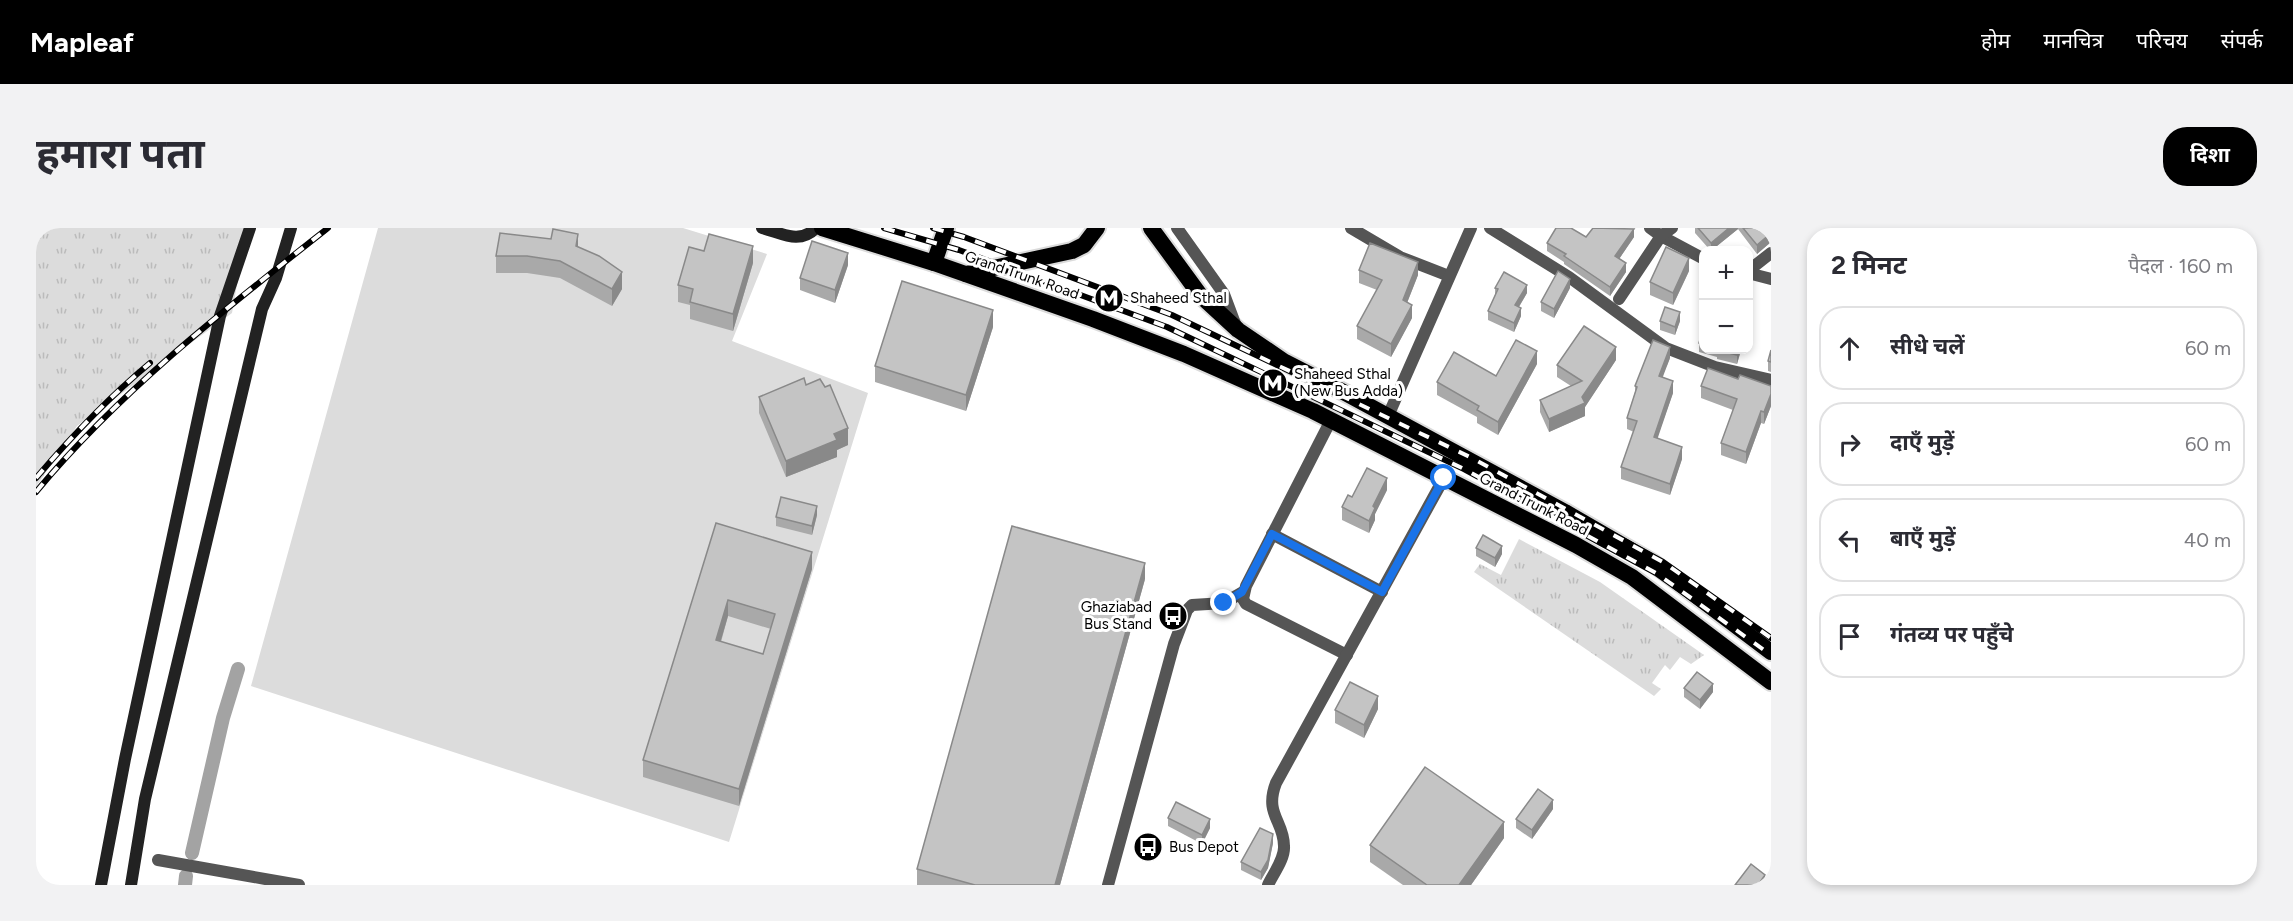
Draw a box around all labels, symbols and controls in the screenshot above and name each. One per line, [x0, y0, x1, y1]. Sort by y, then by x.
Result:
text: Mapleaf [30, 25, 134, 59]
text: होम [1981, 28, 2010, 53]
text: मानचित्र [2043, 28, 2103, 53]
text: परिचय [2136, 28, 2188, 53]
text: संपर्क [2221, 28, 2263, 53]
button: दिशा [2163, 127, 2257, 186]
text: हमारा पता [36, 128, 205, 179]
map controls [1699, 246, 1753, 354]
button: + [1699, 246, 1753, 300]
street label: Grand Trunk Road [962, 247, 1082, 303]
text: 2 मिनट [1831, 249, 1907, 281]
text: पैदल · 160 m [2128, 254, 2233, 278]
metro station icon: Shaheed Sthal [1093, 282, 1125, 314]
place label: Shaheed Sthal [1130, 289, 1227, 307]
button: − [1699, 300, 1753, 354]
icon: ahead [1833, 332, 1866, 365]
text: सीधे चलें [1890, 333, 1965, 360]
text: 60 m [2185, 336, 2231, 360]
place label: Shaheed Sthal (New Bus Adda) [1294, 365, 1403, 400]
metro station icon: Shaheed Sthal (New Bus Adda) [1257, 367, 1289, 399]
icon: right [1833, 428, 1866, 461]
text: दाएँ मुड़ें [1890, 429, 1954, 456]
text: 60 m [2185, 432, 2231, 456]
route start [1430, 464, 1456, 490]
street label: Grand Trunk Road [1477, 469, 1591, 539]
icon: left [1833, 524, 1866, 557]
text: बाएँ मुड़ें [1890, 525, 1956, 552]
text: 40 m [2184, 528, 2231, 552]
route end [1210, 589, 1236, 615]
place label: Ghaziabad Bus Stand [1081, 598, 1152, 633]
bus stop icon: Ghaziabad Bus Stand [1157, 600, 1189, 632]
icon: arrive [1833, 620, 1866, 653]
text: गंतव्य पर पहुँचे [1890, 621, 2014, 648]
bus stop icon: Bus Depot [1132, 831, 1164, 863]
place label: Bus Depot [1169, 838, 1239, 856]

